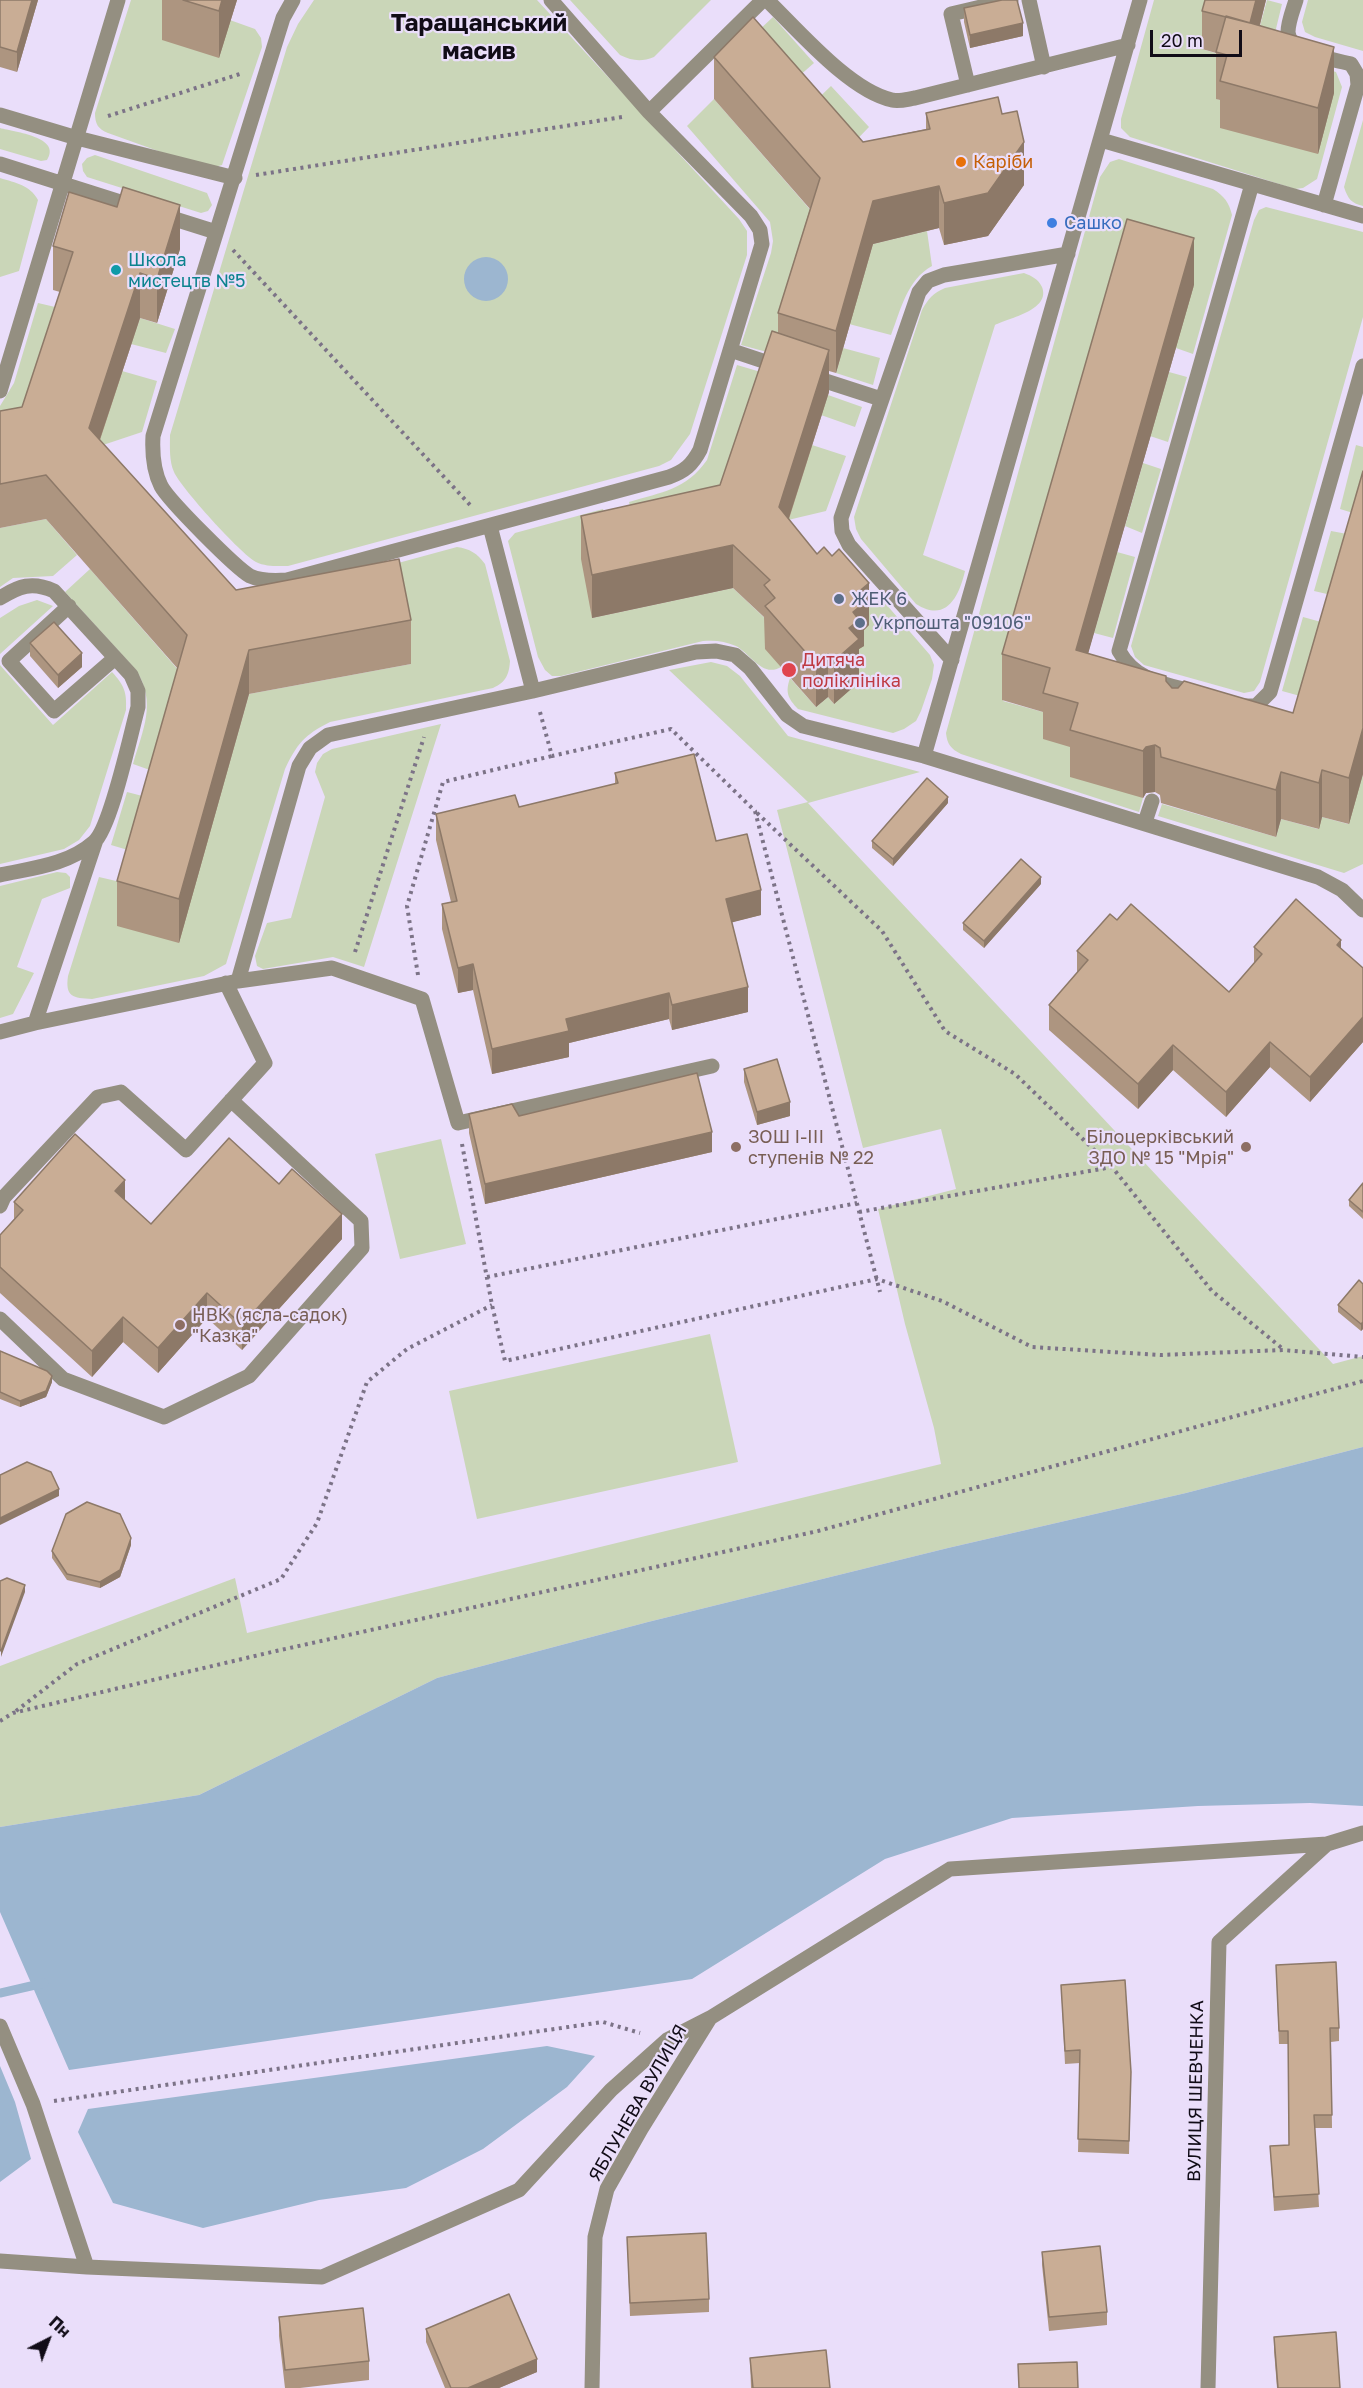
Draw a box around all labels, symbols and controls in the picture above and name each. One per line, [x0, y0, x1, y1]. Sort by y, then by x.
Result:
district label: Таращанський масив [391, 9, 567, 65]
scale bar [1153, 18, 1244, 56]
text: 20 m [1161, 29, 1203, 51]
place label: Каріби [973, 151, 1033, 173]
marker: Каріби [954, 155, 968, 169]
place label: Сашко [1064, 212, 1122, 234]
marker: Сашко [1045, 216, 1059, 230]
place label: Школа мистецтв №5 [128, 249, 245, 292]
marker: Школа мистецтв №5 [109, 263, 123, 277]
place label: ЖЕК 6 [851, 588, 907, 610]
marker: ЖЕК 6 [832, 592, 846, 606]
place label: Укрпошта "09106" [872, 612, 1031, 634]
marker: Укрпошта "09106" [853, 616, 867, 630]
place label: Дитяча поліклініка [802, 649, 901, 692]
marker: Дитяча поліклініка [780, 661, 798, 679]
place label: ЗОШ І-ІІІ ступенів № 22 [748, 1126, 874, 1168]
place label: Білоцерківський ЗДО № 15 "Мрія" [1086, 1126, 1234, 1168]
marker: ЗОШ І-ІІІ ступенів № 22 [729, 1140, 743, 1154]
marker: Білоцерківський ЗДО № 15 "Мрія" [1239, 1140, 1253, 1154]
place label: НВК (ясла-садок) "Казка" [192, 1304, 348, 1346]
marker: НВК (ясла-садок) "Казка" [173, 1318, 187, 1332]
street label: ВУЛИЦЯ ШЕВЧЕНКА [1184, 2000, 1208, 2182]
street label: ЯБЛУНЕВА ВУЛИЦЯ [584, 2021, 692, 2185]
north arrow [18, 2310, 78, 2370]
text: Пн [45, 2312, 75, 2341]

